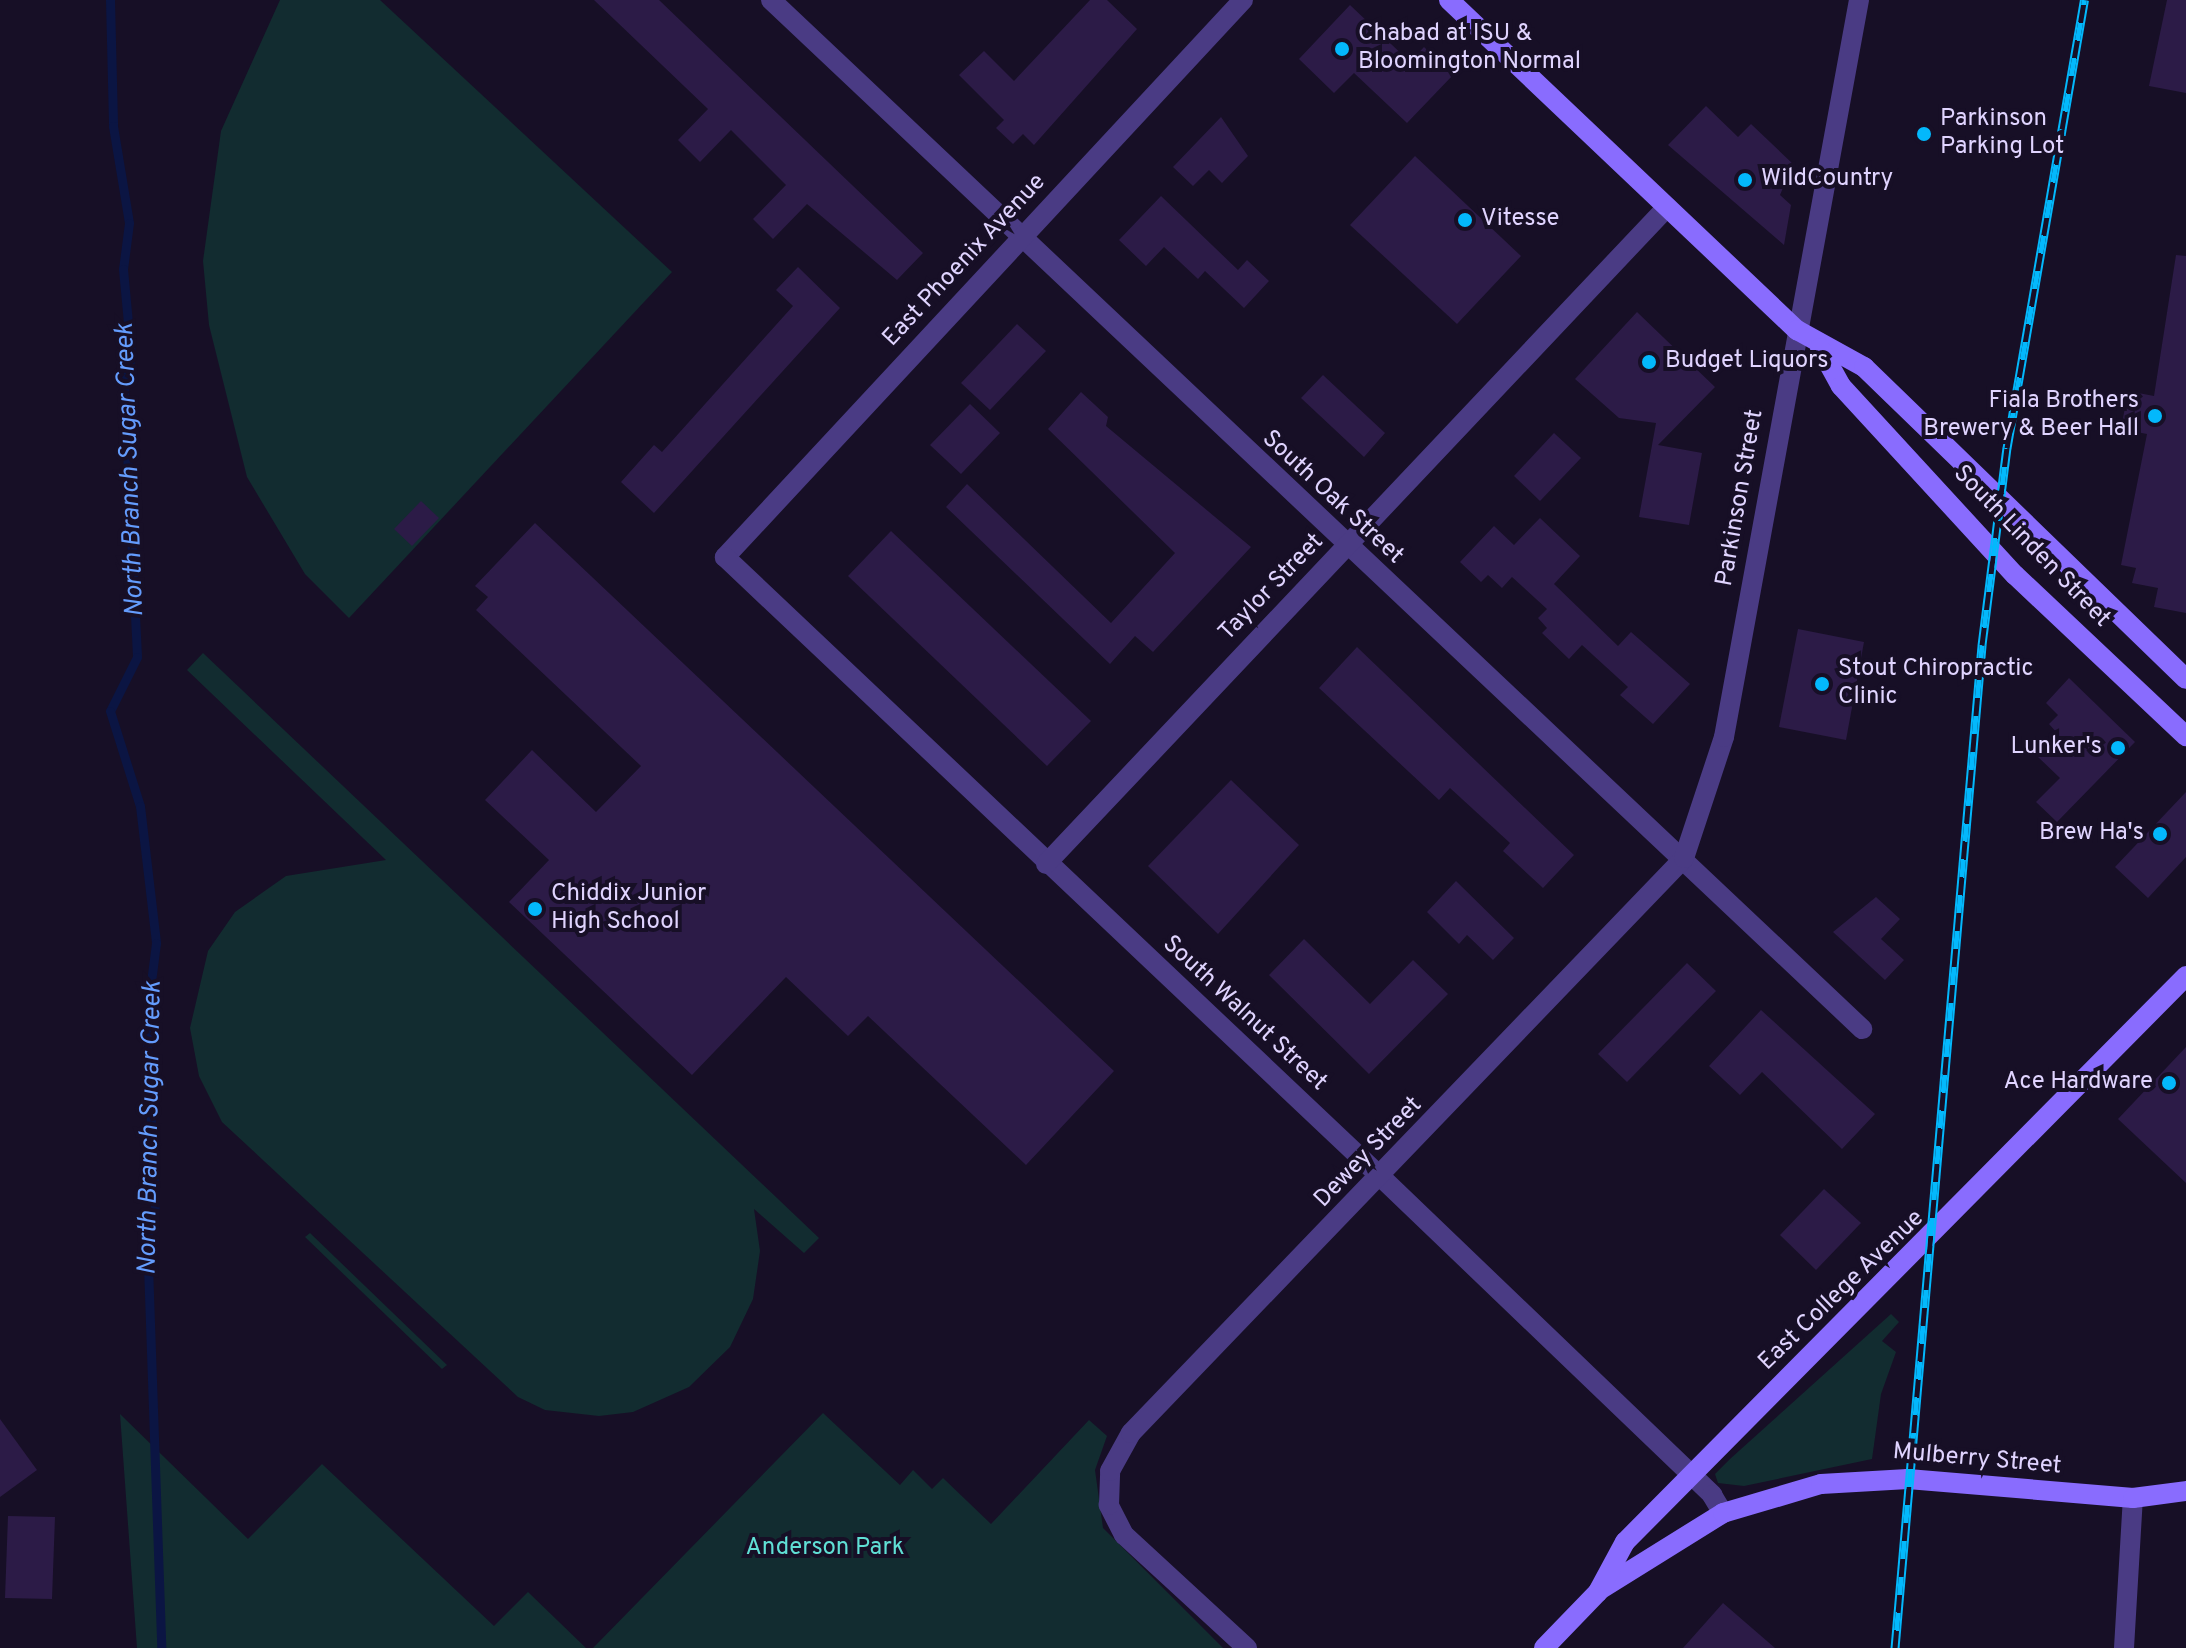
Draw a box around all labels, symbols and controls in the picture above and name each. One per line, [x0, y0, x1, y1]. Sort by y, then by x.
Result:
place label: Chabad at ISU & Bloomington Normal [1358, 21, 1581, 77]
marker: Chabad at ISU & Bloomington Normal [1333, 40, 1351, 58]
place label: Parkinson Parking Lot [1940, 106, 2064, 162]
marker: Parkinson Parking Lot [1915, 125, 1933, 143]
place label: WildCountry [1761, 166, 1893, 194]
street label: East Phoenix Avenue [877, 168, 1053, 354]
marker: WildCountry [1736, 171, 1754, 189]
place label: Vitesse [1481, 206, 1559, 234]
marker: Vitesse [1456, 211, 1474, 229]
water label: North Branch Sugar Creek [110, 322, 152, 618]
place label: Budget Liquors [1665, 348, 1828, 376]
marker: Budget Liquors [1640, 353, 1658, 371]
place label: Fiala Brothers Brewery & Beer Hall [1923, 388, 2139, 444]
marker: Fiala Brothers Brewery & Beer Hall [2146, 407, 2164, 425]
street label: Parkinson Street [1711, 408, 1771, 588]
street label: South Oak Street [1255, 425, 1409, 571]
street label: South Linden Street [1946, 460, 2116, 634]
street label: Taylor Street [1214, 528, 1330, 648]
place label: Stout Chiropractic Clinic [1838, 656, 2033, 712]
marker: Stout Chiropractic Clinic [1813, 675, 1831, 693]
place label: Lunker's [2010, 734, 2102, 762]
marker: Lunker's [2109, 739, 2127, 757]
place label: Brew Ha's [2039, 820, 2144, 848]
marker: Brew Ha's [2151, 825, 2169, 843]
place label: Chiddix Junior High School [551, 881, 706, 937]
marker: Chiddix Junior High School [526, 900, 544, 918]
street label: South Walnut Street [1156, 930, 1332, 1098]
water label: North Branch Sugar Creek [133, 981, 169, 1275]
place label: Ace Hardware [2003, 1069, 2153, 1097]
marker: Ace Hardware [2160, 1074, 2178, 1092]
street label: Dewey Street [1309, 1092, 1429, 1214]
street label: East College Avenue [1753, 1204, 1931, 1378]
street label: Mulberry Street [1891, 1438, 2063, 1482]
park label: Anderson Park [746, 1535, 904, 1563]

